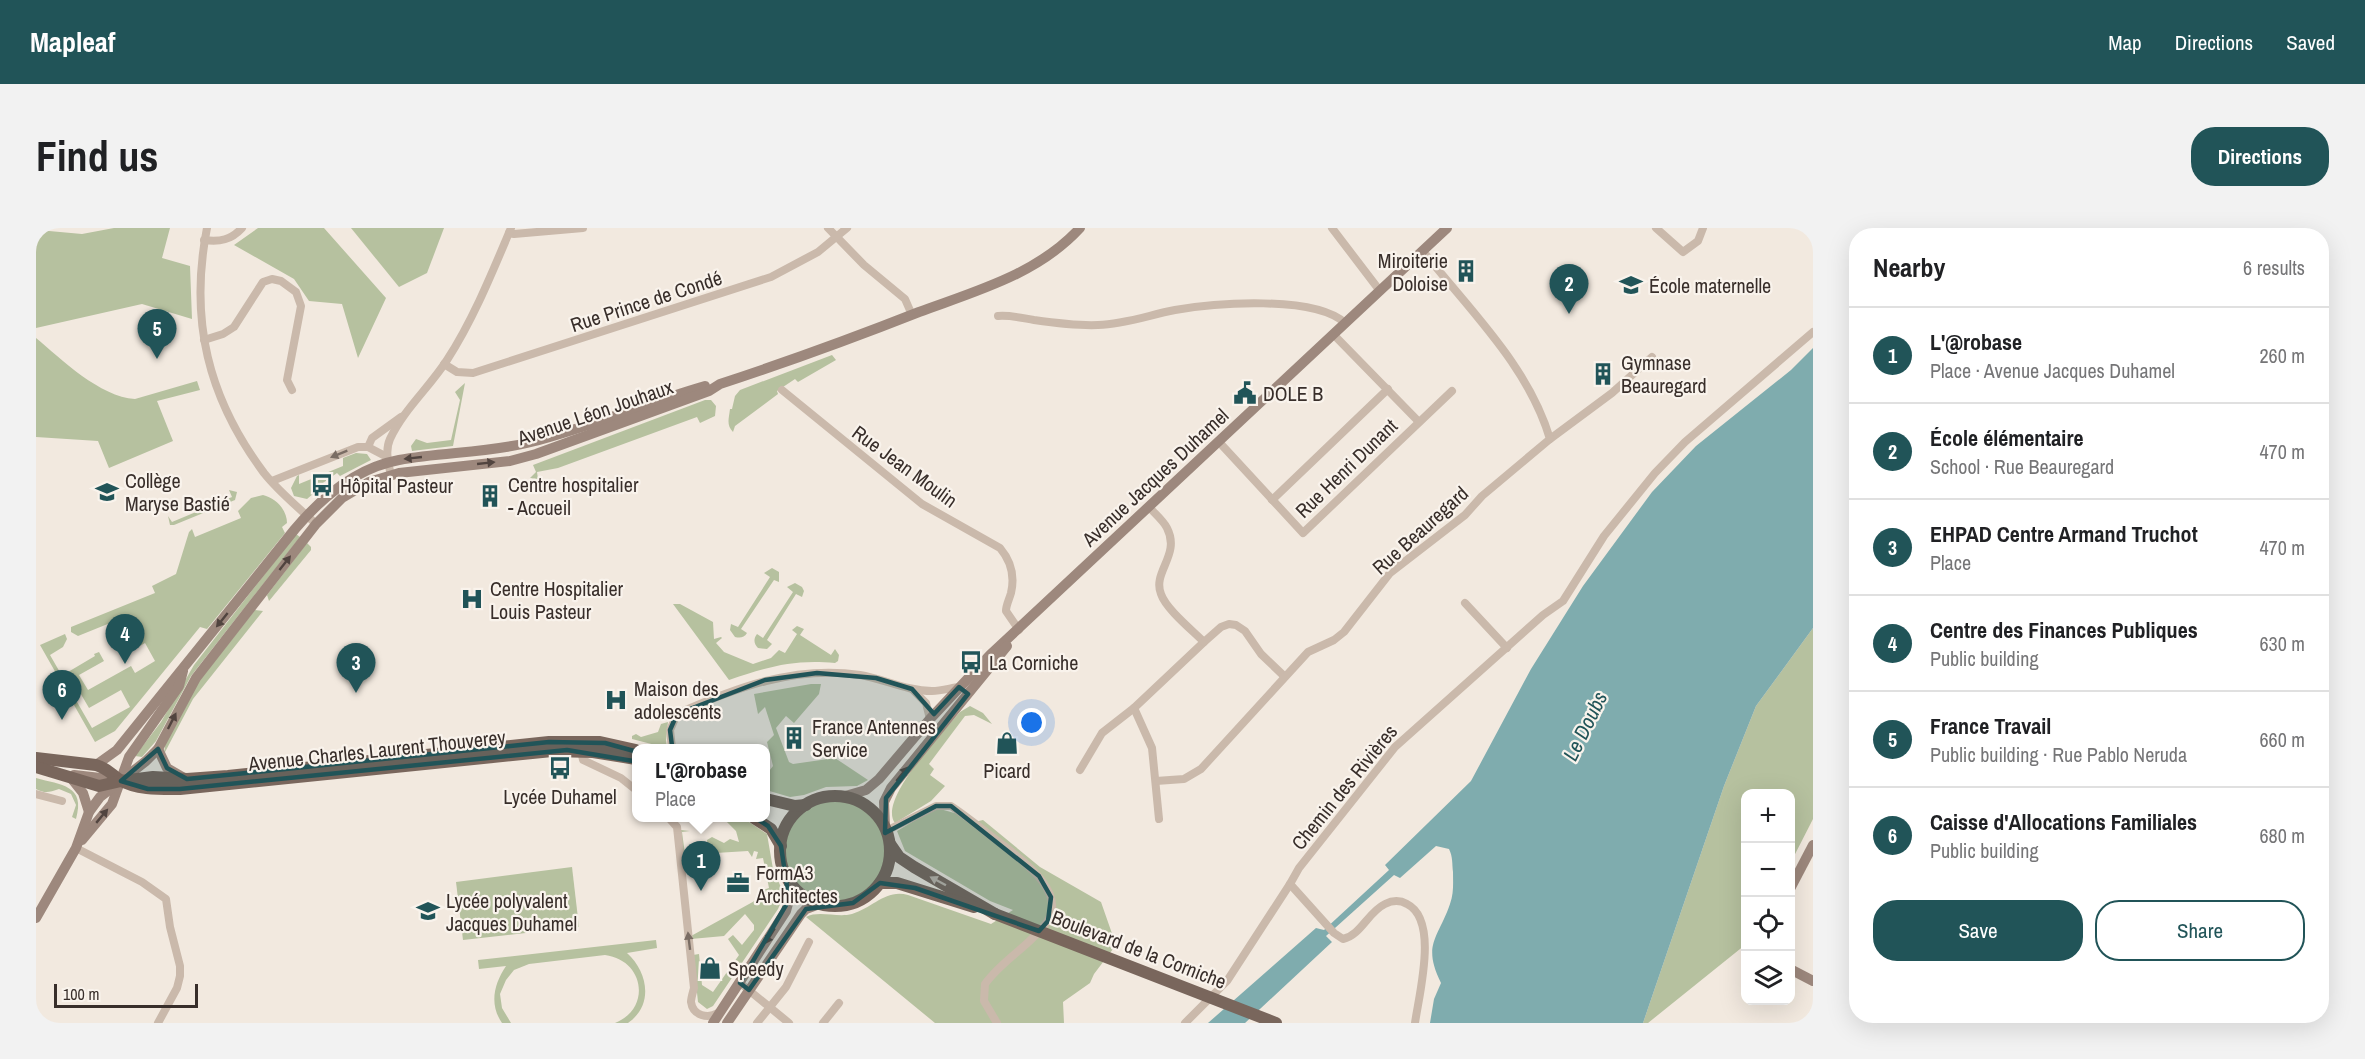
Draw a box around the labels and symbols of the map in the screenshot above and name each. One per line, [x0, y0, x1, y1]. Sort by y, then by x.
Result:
place label: Miroiterie Doloise [1378, 247, 1448, 297]
building icon: Miroiterie Doloise [1453, 258, 1479, 284]
street label: Rue Prince de Condé [567, 264, 725, 338]
pin: 2 [1550, 264, 1588, 314]
school or university icon: École maternelle [1618, 272, 1644, 298]
place label: École maternelle [1649, 272, 1771, 299]
pin: 5 [138, 310, 176, 359]
place label: Gymnase Beauregard [1621, 349, 1707, 399]
building icon: Gymnase Beauregard [1590, 361, 1616, 387]
street label: Avenue Léon Jouhaux [513, 372, 677, 452]
public building icon: DOLE B [1232, 380, 1258, 406]
place label: DOLE B [1263, 380, 1323, 407]
street label: Avenue Jacques Duhamel [1075, 402, 1234, 553]
street label: Rue Henri Dunant [1289, 412, 1403, 524]
street label: Rue Jean Moulin [847, 419, 963, 513]
one-way arrow [330, 449, 348, 459]
one-way arrow [404, 453, 423, 463]
one-way arrow [477, 458, 496, 468]
place label: Collège Maryse Bastié [125, 467, 230, 517]
place label: Centre hospitalier - Accueil [508, 471, 639, 521]
bus stop icon: Hôpital Pasteur [309, 472, 335, 498]
place label: Hôpital Pasteur [340, 472, 454, 499]
school or university icon: Collège Maryse Bastié [94, 479, 120, 505]
street label: Rue Beauregard [1366, 480, 1474, 580]
building icon: Centre hospitalier - Accueil [477, 483, 503, 509]
one-way arrow [279, 555, 292, 571]
place label: Centre Hospitalier Louis Pasteur [490, 575, 624, 625]
hospital icon: Centre Hospitalier Louis Pasteur [459, 586, 485, 612]
one-way arrow [216, 612, 229, 628]
pin: 4 [106, 614, 145, 664]
pin: 3 [336, 644, 376, 693]
bus stop icon: La Corniche [958, 649, 984, 675]
place label: La Corniche [989, 649, 1078, 676]
pin: 6 [42, 670, 82, 720]
place label: Maison des adolescents [634, 675, 722, 725]
water label: Le Doubs [1556, 686, 1614, 765]
hospital icon: Maison des adolescents [603, 687, 629, 713]
your location [1017, 708, 1046, 737]
one-way arrow [166, 712, 176, 730]
place label: France Antennes Service [812, 713, 936, 763]
street label: Chemin des Rivières [1285, 719, 1403, 855]
street label: Avenue Charles Laurent Thouverey [246, 723, 508, 777]
building icon: France Antennes Service [781, 725, 807, 751]
shop icon: Picard [994, 730, 1020, 756]
bus stop icon: Lycée Duhamel [547, 755, 573, 781]
place label: Picard [983, 757, 1031, 784]
one-way arrow [896, 766, 909, 782]
place label: Lycée Duhamel [503, 783, 617, 810]
one-way arrow [95, 809, 108, 824]
pin: 1 [682, 842, 720, 891]
place label: FormA3 Architectes [755, 859, 838, 909]
office icon: FormA3 Architectes [725, 870, 751, 896]
one-way arrow [929, 876, 946, 886]
place label: Lycée polyvalent Jacques Duhamel [446, 887, 577, 937]
school or university icon: Lycée polyvalent Jacques Duhamel [415, 898, 441, 924]
street label: Boulevard de la Corniche [1048, 903, 1230, 995]
one-way arrow [765, 928, 776, 944]
one-way arrow [684, 931, 694, 950]
shop icon: Speedy [697, 955, 723, 981]
place label: Speedy [728, 955, 784, 982]
scale bar [54, 981, 198, 1008]

